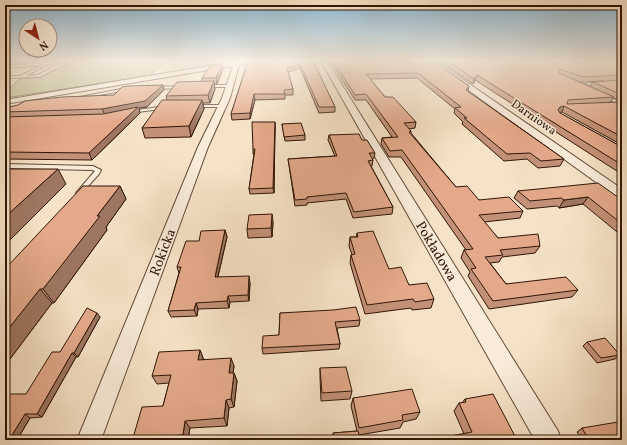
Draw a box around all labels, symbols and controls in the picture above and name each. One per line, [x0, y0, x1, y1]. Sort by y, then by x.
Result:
north arrow [18, 18, 58, 58]
text: N [35, 36, 51, 53]
street label: Darniowa [508, 96, 559, 139]
street label: Pokładowa [410, 218, 461, 285]
street label: Rokicka [146, 226, 181, 279]

